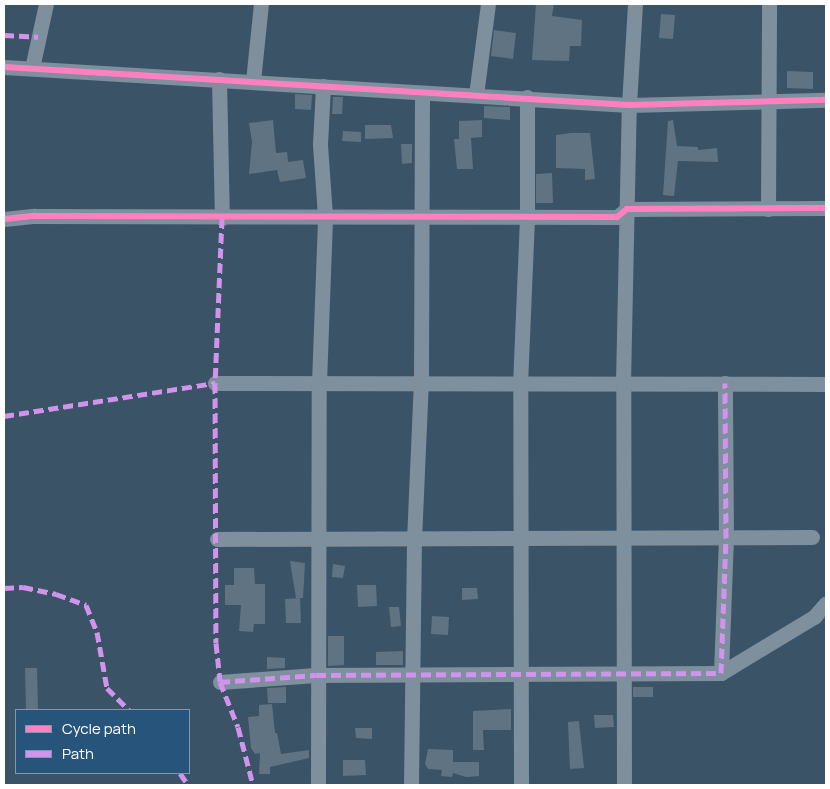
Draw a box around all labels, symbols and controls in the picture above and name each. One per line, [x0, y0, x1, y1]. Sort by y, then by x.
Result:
legend [15, 709, 190, 774]
text: Cycle path [62, 718, 136, 739]
text: Path [62, 743, 94, 764]

